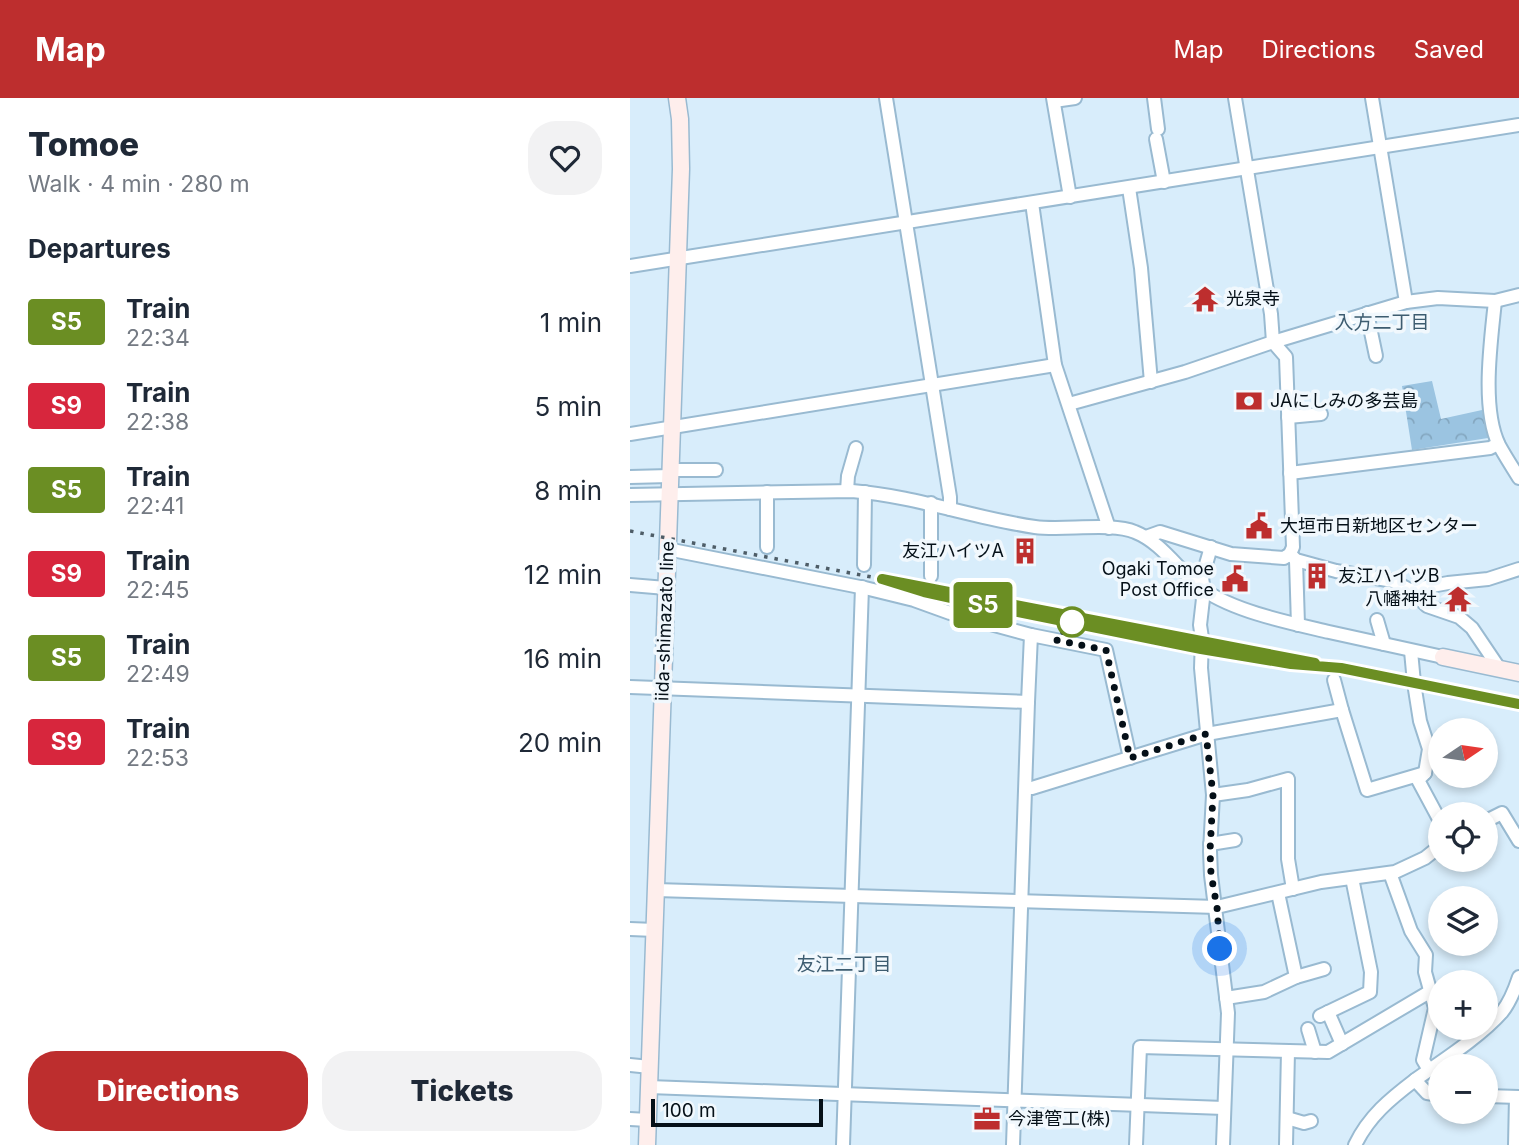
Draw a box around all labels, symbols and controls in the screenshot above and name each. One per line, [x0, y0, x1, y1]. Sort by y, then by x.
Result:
text: Map [35, 29, 106, 69]
text: Map [1174, 35, 1223, 64]
text: Directions [1261, 35, 1376, 64]
text: Saved [1414, 35, 1484, 64]
button: heart [528, 121, 602, 195]
text: Tomoe [28, 124, 139, 164]
text: Walk · 4 min · 280 m [28, 170, 250, 198]
text: Departures [28, 233, 171, 264]
temple icon: 光泉寺 [1190, 284, 1220, 314]
place label: 光泉寺 [1226, 288, 1280, 309]
text: Train [126, 293, 190, 324]
text: S5 [51, 307, 82, 336]
text: 1 min [540, 307, 602, 338]
district label: 入方二丁目 [1334, 311, 1430, 334]
text: 22:34 [126, 324, 190, 352]
text: Train [126, 377, 190, 408]
bank icon: JAにしみの多芸島 [1234, 386, 1264, 416]
place label: JAにしみの多芸島 [1270, 390, 1418, 411]
text: S9 [51, 391, 82, 420]
text: 5 min [534, 391, 602, 422]
text: 22:38 [126, 408, 189, 436]
text: Train [126, 461, 190, 492]
text: S5 [51, 475, 82, 504]
text: 8 min [534, 475, 602, 506]
text: 22:41 [126, 492, 184, 520]
public building icon: 大垣市日新地区センター [1244, 511, 1274, 541]
place label: 大垣市日新地区センター [1280, 515, 1478, 536]
building icon: 友江ハイツA [1010, 536, 1040, 566]
place label: 友江ハイツA [902, 540, 1004, 561]
street label: iida-shimazato line [651, 541, 678, 701]
text: Train [126, 545, 190, 576]
place label: Ogaki Tomoe Post Office [1102, 558, 1214, 600]
text: S9 [51, 559, 82, 588]
text: 12 min [524, 559, 602, 590]
building icon: 友江ハイツB [1302, 561, 1332, 591]
public building icon: Ogaki Tomoe Post Office [1220, 564, 1250, 594]
place label: 友江ハイツB [1338, 565, 1439, 586]
text: 22:45 [126, 576, 190, 604]
line badge: S5 [952, 582, 1014, 628]
temple icon: 八幡神社 [1443, 584, 1473, 614]
place label: 八幡神社 [1365, 588, 1437, 609]
text: S5 [967, 590, 999, 619]
unlabelled marker [1057, 607, 1087, 637]
text: Train [126, 629, 190, 660]
text: S5 [51, 643, 82, 672]
text: 16 min [524, 643, 602, 674]
text: 22:49 [126, 660, 190, 688]
text: Train [126, 713, 190, 744]
north arrow [1428, 718, 1498, 788]
map controls [1428, 718, 1498, 1124]
text: S9 [51, 727, 82, 756]
text: 20 min [518, 727, 602, 758]
text: 22:53 [126, 744, 189, 772]
button: locate [1428, 802, 1498, 872]
button: layers [1428, 886, 1498, 956]
your location [1202, 931, 1237, 966]
district label: 友江二丁目 [796, 953, 892, 976]
button: + [1428, 970, 1498, 1040]
button: Directions [28, 1051, 308, 1131]
button: Tickets [322, 1051, 602, 1131]
button: − [1428, 1054, 1498, 1124]
scale bar [651, 1096, 822, 1128]
text: 100 m [662, 1099, 716, 1122]
office icon: 今津管工(株) [972, 1104, 1002, 1134]
place label: 今津管工(株) [1008, 1108, 1111, 1129]

